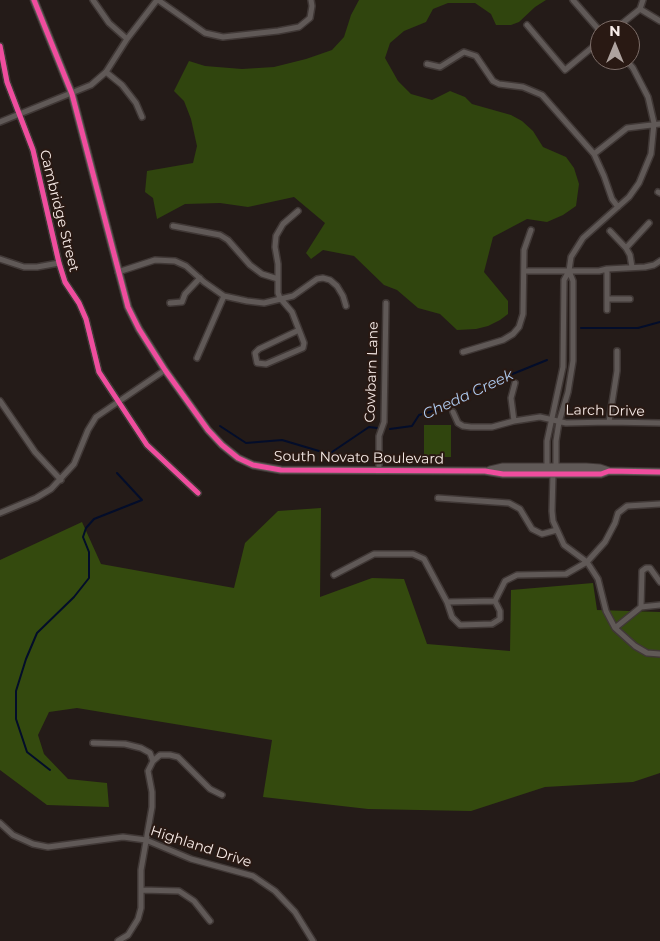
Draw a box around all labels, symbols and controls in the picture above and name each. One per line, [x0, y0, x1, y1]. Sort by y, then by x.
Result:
north arrow [590, 20, 640, 70]
text: N [609, 22, 621, 40]
street label: Cambridge Street [36, 148, 82, 274]
street label: Cowbarn Lane [362, 321, 382, 423]
water label: Cheda Creek [420, 366, 516, 424]
street label: Larch Drive [565, 402, 645, 420]
street label: South Novato Boulevard [274, 448, 444, 468]
street label: Highland Drive [148, 823, 254, 871]

